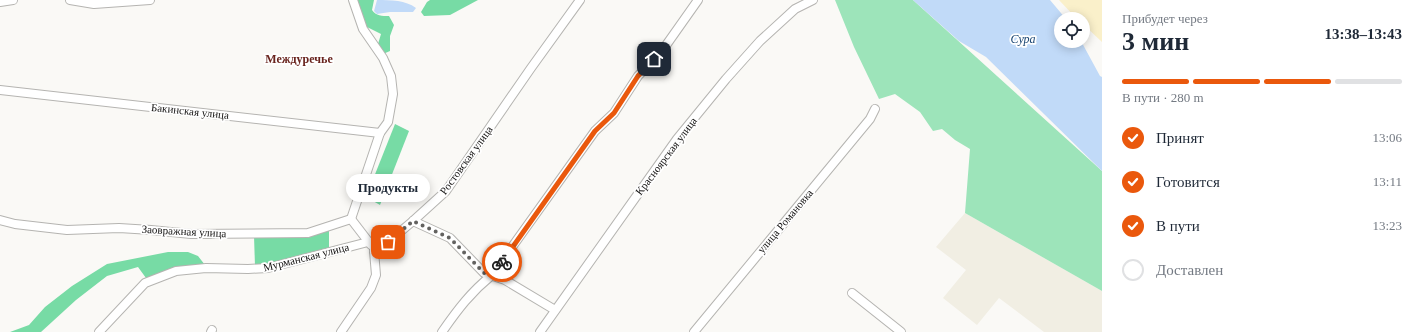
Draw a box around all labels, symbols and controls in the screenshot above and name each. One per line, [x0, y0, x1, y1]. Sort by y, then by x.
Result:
text: Прибудет через [1122, 11, 1208, 26]
map controls [1054, 12, 1090, 48]
button: locate [1054, 12, 1090, 48]
text: 13:38–13:43 [1325, 26, 1402, 42]
text: 3 мин [1122, 27, 1189, 56]
water label: Сура [1010, 32, 1036, 46]
pin [637, 42, 671, 76]
icon: home [643, 48, 665, 70]
district label: Междуречье [265, 52, 333, 66]
text: В пути · 280 m [1122, 90, 1204, 105]
street label: Бакинская улица [150, 101, 230, 121]
street label: Красноярская улица [633, 115, 699, 197]
street label: Ростовская улица [437, 123, 495, 197]
icon: check [1122, 127, 1144, 149]
text: Принят [1156, 130, 1204, 146]
text: 13:06 [1372, 130, 1402, 145]
icon: check [1122, 171, 1144, 193]
callout: Продукты [346, 174, 430, 202]
text: Готовится [1156, 174, 1220, 190]
text: 13:11 [1373, 174, 1402, 189]
text: Продукты [358, 180, 418, 195]
street label: улица Романовка [755, 187, 815, 255]
icon: check [1122, 215, 1144, 237]
text: В пути [1156, 218, 1200, 234]
text: 13:23 [1372, 218, 1402, 233]
street label: Заовражная улица [141, 223, 227, 239]
pin [371, 225, 405, 259]
icon: bag [377, 231, 399, 253]
street label: Мурманская улица [262, 241, 350, 273]
courier [482, 242, 522, 282]
icon: bike [491, 251, 513, 273]
text: Доставлен [1156, 262, 1223, 278]

